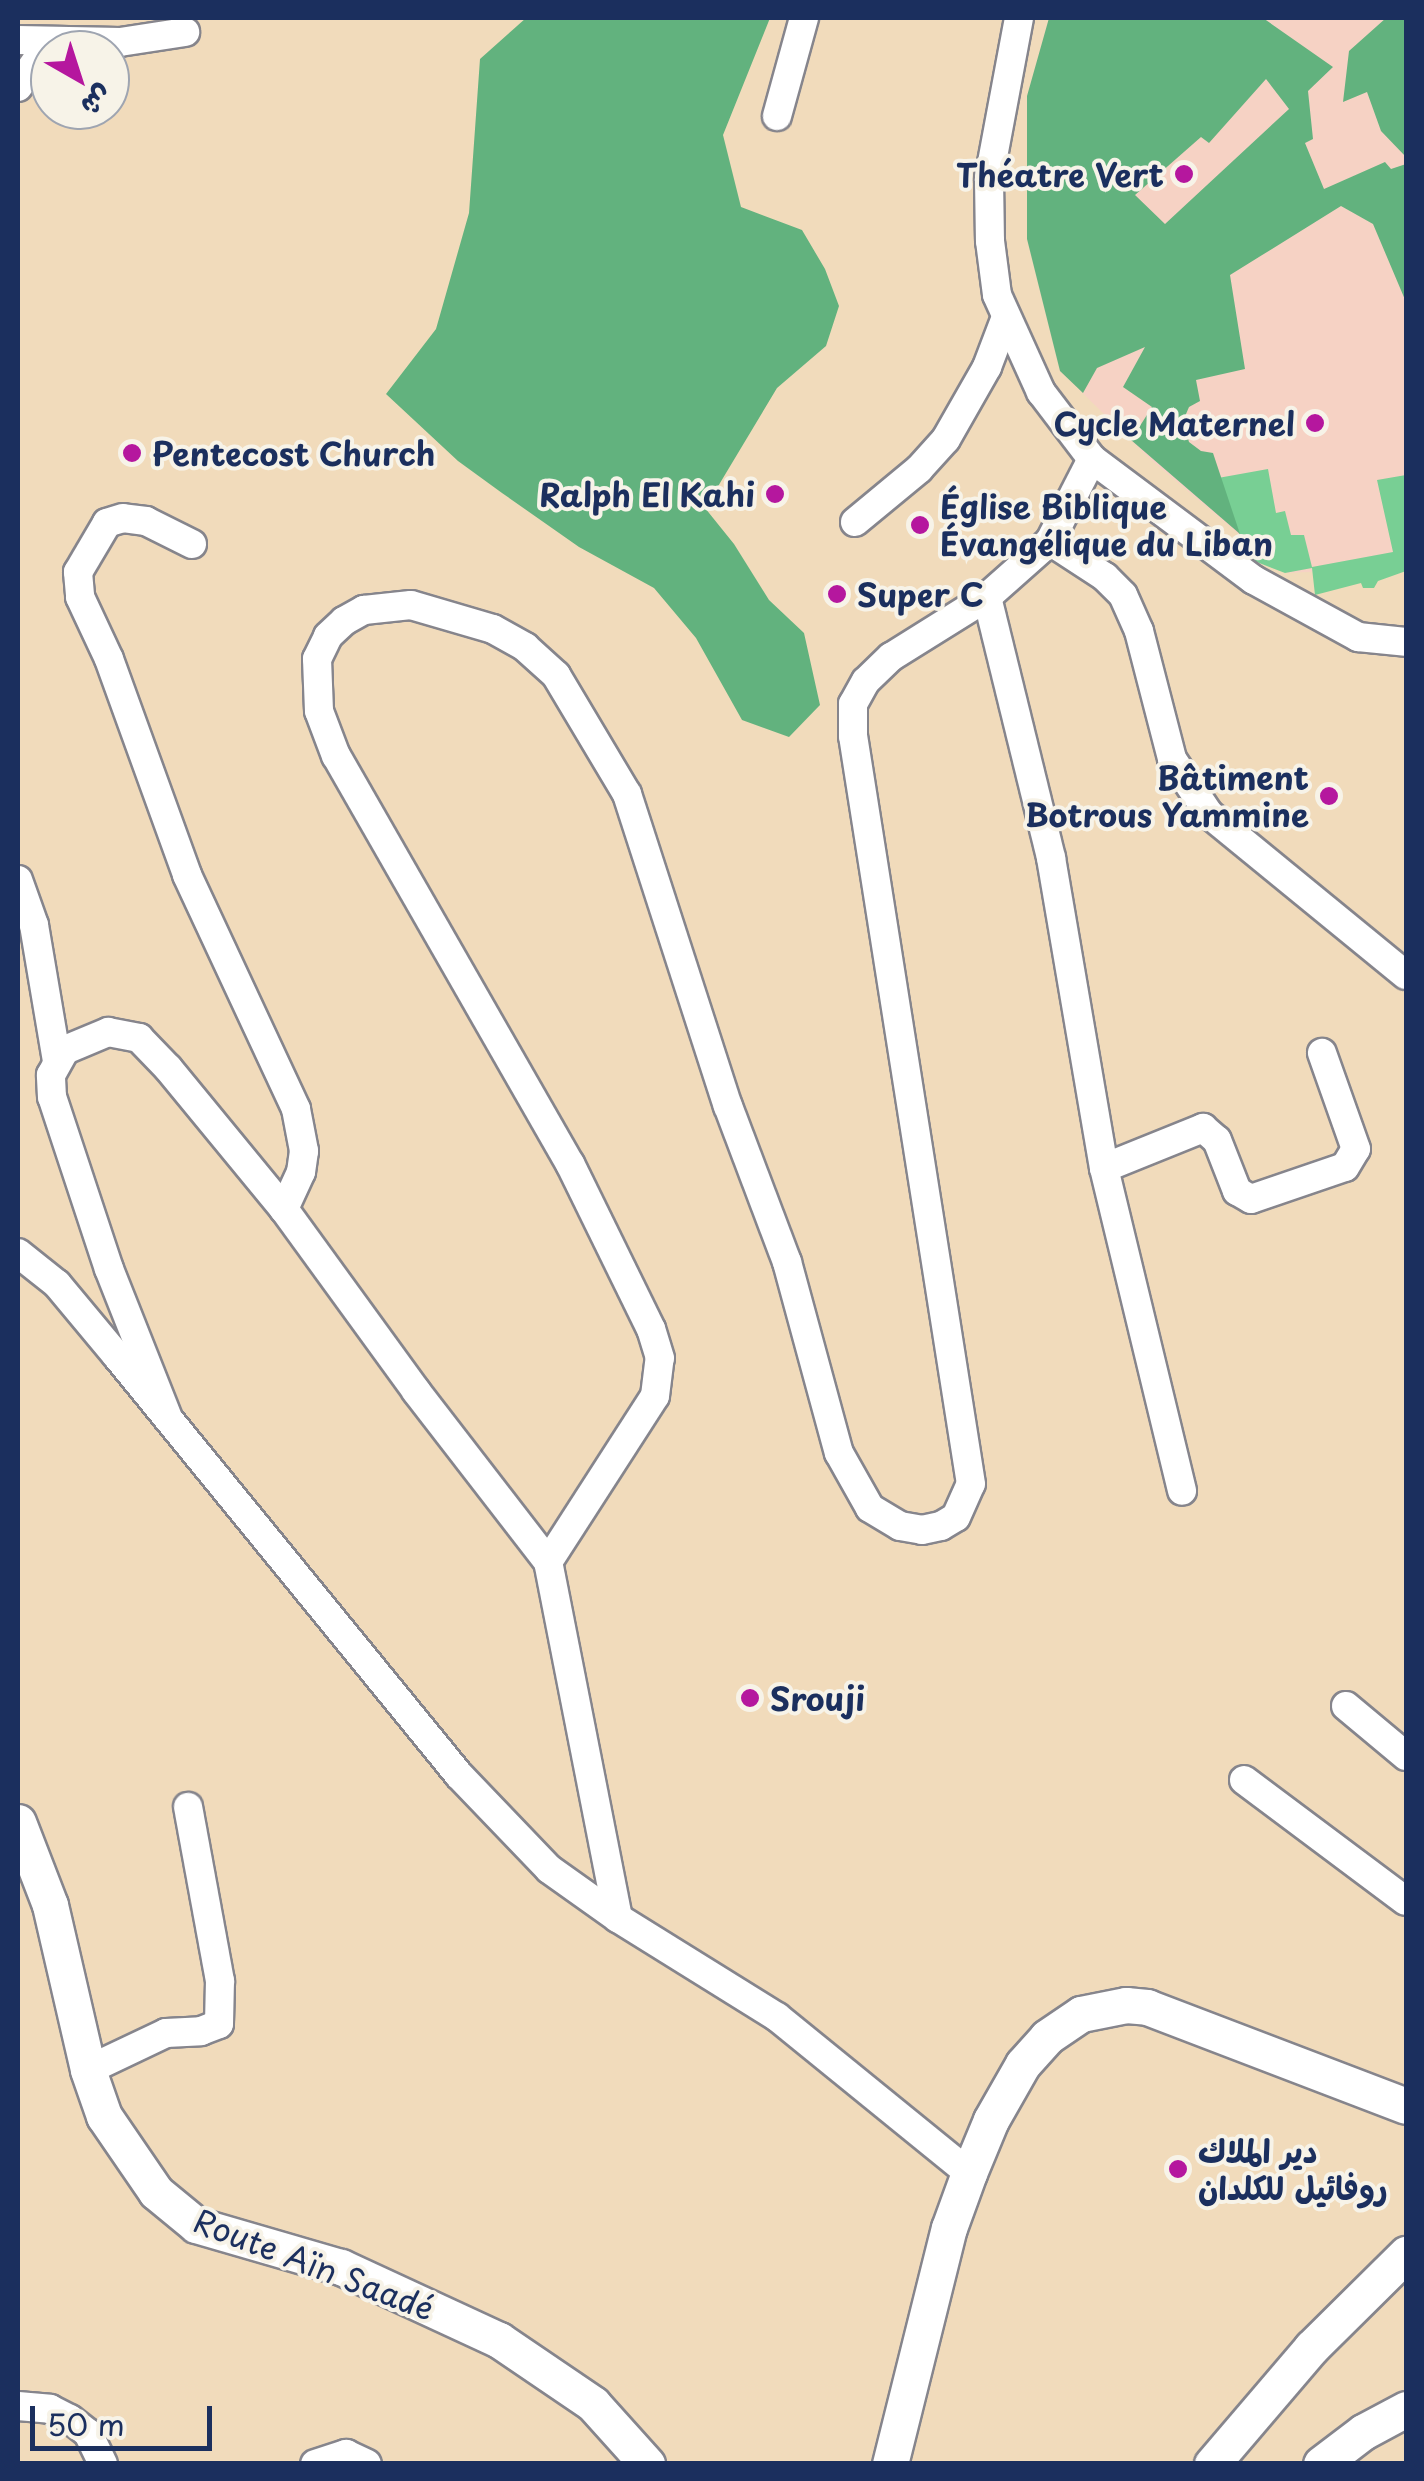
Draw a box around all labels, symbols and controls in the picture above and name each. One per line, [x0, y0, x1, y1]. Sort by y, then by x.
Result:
north arrow [30, 30, 130, 130]
text: ش [72, 76, 123, 129]
place label: Théatre Vert [956, 155, 1164, 193]
marker: Théatre Vert [1173, 163, 1195, 185]
place label: Cycle Maternel [1051, 404, 1295, 442]
marker: Cycle Maternel [1304, 412, 1326, 434]
place label: Pentecost Church [152, 434, 435, 472]
marker: Pentecost Church [121, 442, 143, 464]
place label: Ralph El Kahi [540, 475, 755, 513]
marker: Ralph El Kahi [764, 483, 786, 505]
place label: Église Biblique Évangélique du Liban [940, 488, 1277, 563]
marker: Église Biblique Évangélique du Liban [909, 514, 931, 536]
place label: Super C [857, 575, 986, 613]
marker: Super C [826, 583, 848, 605]
place label: Bâtiment Botrous Yammine [1025, 759, 1309, 834]
marker: Bâtiment Botrous Yammine [1318, 785, 1340, 807]
place label: Srouji [770, 1679, 865, 1717]
marker: Srouji [739, 1687, 761, 1709]
place label: دير الملاك روفائيل للكلدان [1198, 2132, 1388, 2207]
marker: دير الملاك روفائيل للكلدان [1167, 2158, 1189, 2180]
street label: Route Aïn Saadé [188, 2200, 440, 2328]
scale bar [35, 2386, 218, 2448]
text: 50 m [47, 2401, 125, 2446]

